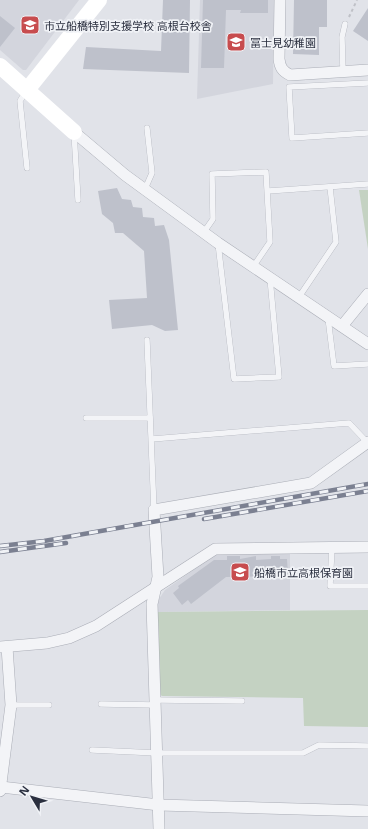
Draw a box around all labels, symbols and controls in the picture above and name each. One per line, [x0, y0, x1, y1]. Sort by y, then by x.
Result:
school or university icon: 市立船橋特別支援学校 高根台校舎 [19, 14, 41, 36]
place label: 市立船橋特別支援学校 高根台校舎 [44, 18, 212, 33]
school or university icon: 冨士見幼稚園 [225, 31, 247, 53]
place label: 冨士見幼稚園 [250, 35, 316, 50]
school or university icon: 船橋市立高根保育園 [229, 561, 251, 583]
place label: 船橋市立高根保育園 [254, 565, 353, 580]
north arrow [12, 777, 52, 817]
text: N [15, 782, 32, 799]

